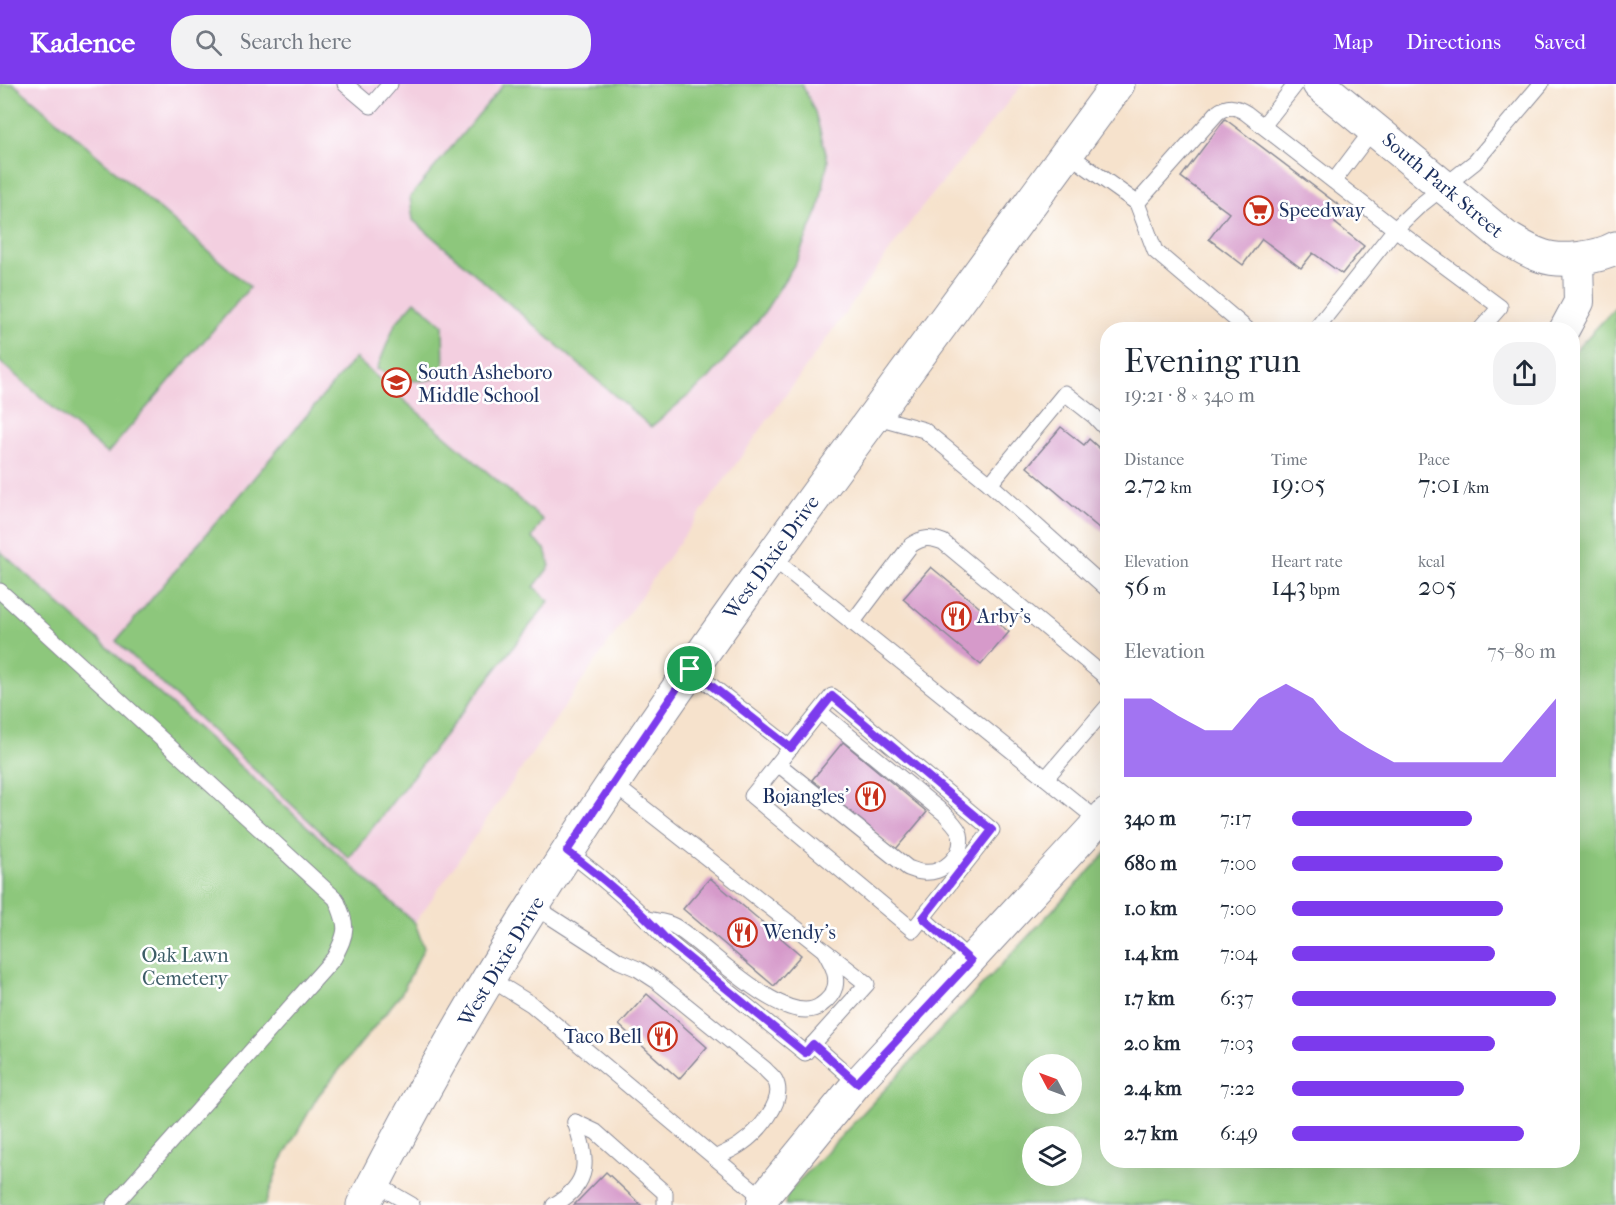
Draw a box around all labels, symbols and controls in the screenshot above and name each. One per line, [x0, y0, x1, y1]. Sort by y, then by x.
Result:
search box [171, 15, 591, 69]
text: Kadence [30, 26, 135, 59]
icon: search [192, 26, 225, 59]
text: Search here [240, 29, 352, 55]
text: Map [1333, 30, 1373, 54]
text: Directions [1406, 30, 1501, 54]
text: Saved [1534, 30, 1586, 54]
street label: South Park Street [1377, 128, 1508, 243]
supermarket icon: Speedway [1242, 194, 1274, 226]
place label: Speedway [1279, 199, 1366, 222]
text: Evening run [1124, 342, 1301, 381]
button: share [1493, 342, 1556, 405]
place label: South Asheboro Middle School [418, 361, 553, 407]
school or university icon: South Asheboro Middle School [381, 367, 413, 399]
text: 19:21 · 8 × 340 m [1124, 384, 1255, 407]
text: Distance [1124, 450, 1184, 469]
text: Time [1271, 450, 1307, 469]
text: Pace [1418, 450, 1450, 469]
text: 2.72 [1124, 469, 1167, 500]
text: 19:05 [1271, 469, 1326, 500]
text: 7:01 [1418, 469, 1460, 500]
text: km [1167, 478, 1192, 497]
text: /km [1460, 478, 1489, 497]
street label: West Dixie Drive [718, 491, 824, 624]
text: Elevation [1124, 552, 1189, 571]
text: Heart rate [1271, 552, 1343, 571]
text: kcal [1418, 552, 1445, 571]
text: 56 [1124, 571, 1149, 602]
text: 143 [1271, 571, 1306, 602]
text: 205 [1418, 571, 1457, 602]
text: m [1149, 580, 1166, 599]
text: bpm [1306, 580, 1340, 599]
restaurant icon: Arby's [940, 600, 972, 632]
place label: Arby's [976, 605, 1031, 628]
text: Elevation [1124, 640, 1205, 663]
text: 75–80 m [1487, 640, 1556, 663]
pin [664, 643, 715, 694]
icon: arrive [673, 652, 706, 685]
restaurant icon: Bojangles' [854, 780, 886, 812]
place label: Bojangles' [762, 785, 849, 808]
text: 340 m [1124, 807, 1176, 830]
text: 7:17 [1220, 807, 1251, 830]
text: 680 m [1124, 852, 1177, 875]
text: 7:00 [1220, 852, 1257, 875]
street label: West Dixie Drive [453, 892, 549, 1031]
text: 1.0 km [1124, 897, 1177, 920]
text: 7:00 [1220, 897, 1257, 920]
restaurant icon: Wendy's [726, 916, 758, 948]
place label: Wendy's [762, 921, 836, 944]
text: 1.4 km [1124, 942, 1179, 965]
text: 7:04 [1220, 942, 1257, 965]
park label: Oak Lawn Cemetery [141, 944, 229, 990]
text: 1.7 km [1124, 987, 1175, 1010]
text: 6:37 [1220, 987, 1254, 1010]
restaurant icon: Taco Bell [647, 1020, 679, 1052]
place label: Taco Bell [564, 1025, 642, 1048]
text: 2.0 km [1124, 1032, 1180, 1055]
text: 7:03 [1220, 1032, 1254, 1055]
north arrow [1022, 1054, 1082, 1114]
map controls [1022, 1054, 1082, 1186]
text: 2.4 km [1124, 1077, 1182, 1100]
text: 7:22 [1220, 1077, 1255, 1100]
text: 2.7 km [1124, 1122, 1178, 1145]
text: 6:49 [1220, 1122, 1258, 1145]
button: layers [1022, 1126, 1082, 1186]

